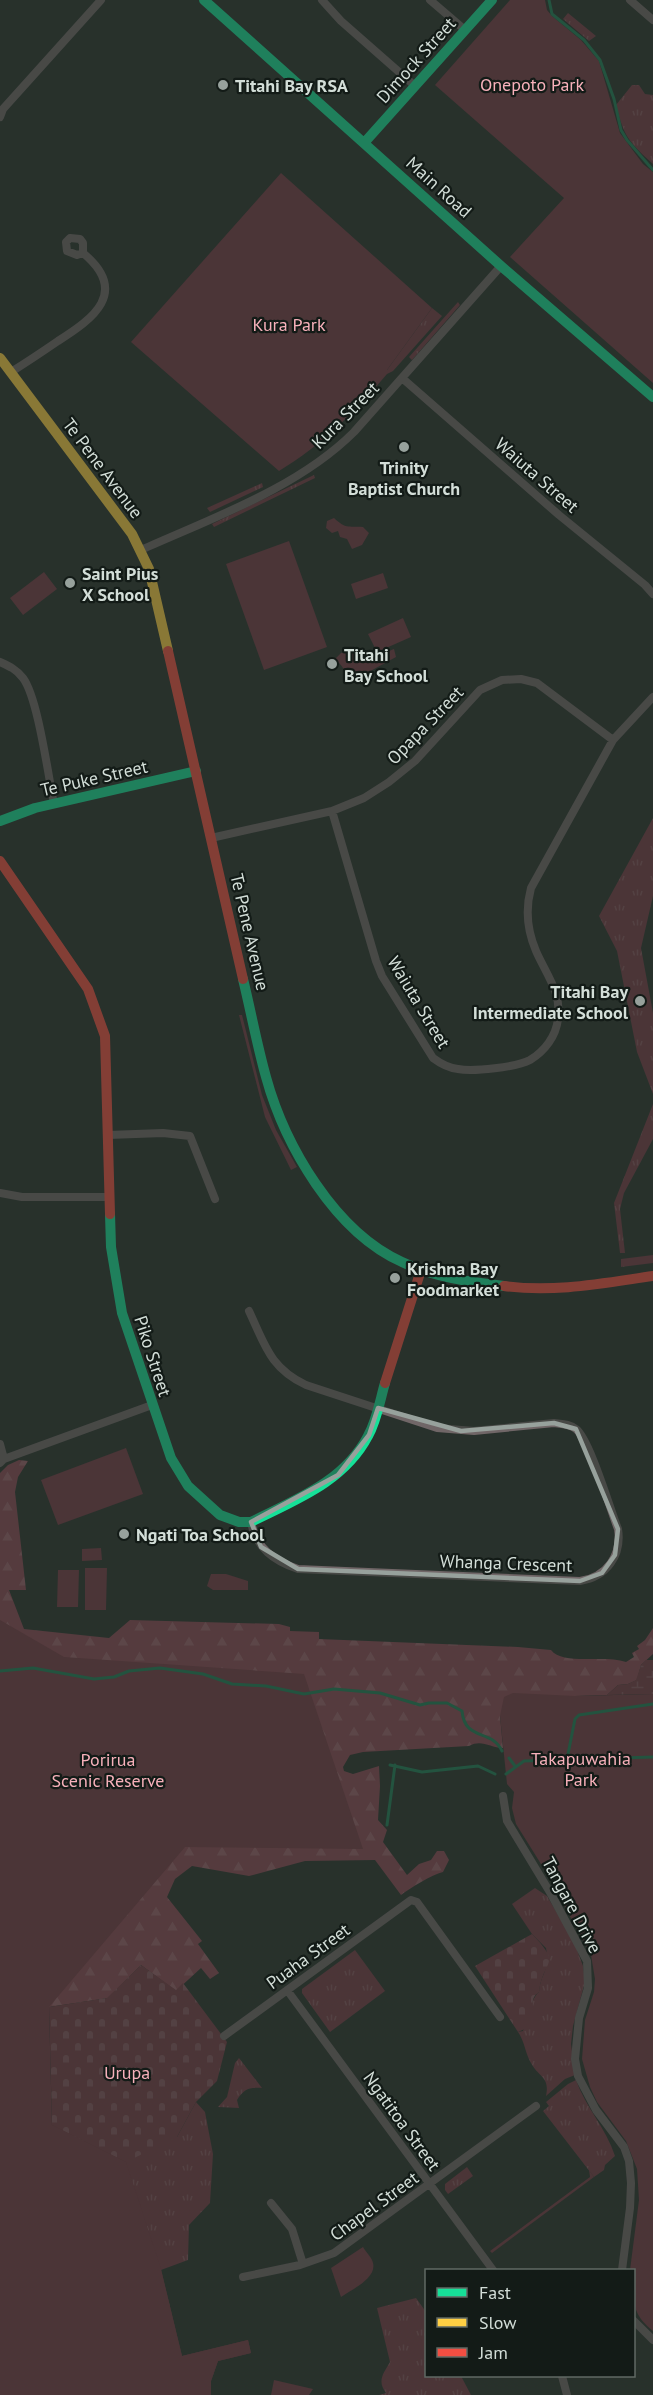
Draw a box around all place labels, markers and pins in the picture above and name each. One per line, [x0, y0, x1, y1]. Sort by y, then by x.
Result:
place label: Titahi Bay RSA [235, 74, 348, 97]
marker: Titahi Bay RSA [216, 78, 230, 92]
marker: Trinity Baptist Church [397, 440, 411, 454]
place label: Trinity Baptist Church [348, 456, 460, 500]
place label: Saint Pius X School [82, 562, 159, 606]
marker: Saint Pius X School [63, 576, 77, 590]
place label: Titahi Bay School [344, 643, 429, 687]
marker: Titahi Bay School [325, 657, 339, 671]
place label: Titahi Bay Intermediate School [473, 980, 629, 1024]
marker: Titahi Bay Intermediate School [633, 994, 647, 1008]
place label: Krishna Bay Foodmarket [407, 1257, 500, 1301]
marker: Krishna Bay Foodmarket [388, 1271, 402, 1285]
place label: Ngati Toa School [136, 1523, 265, 1546]
marker: Ngati Toa School [117, 1527, 131, 1541]

